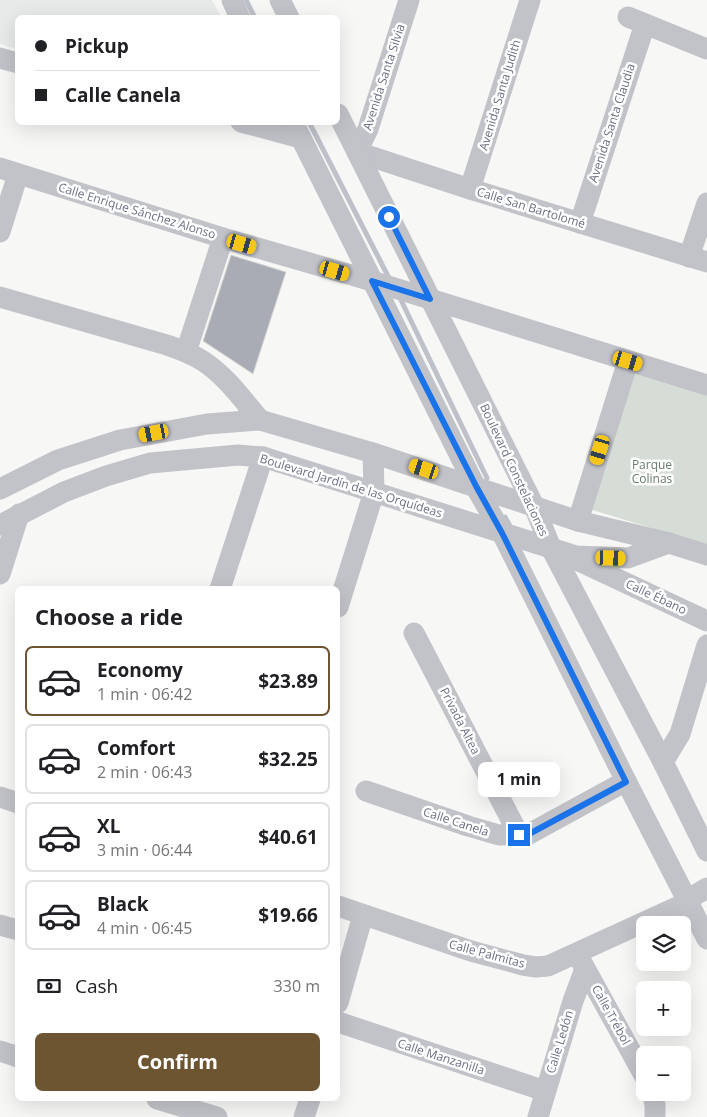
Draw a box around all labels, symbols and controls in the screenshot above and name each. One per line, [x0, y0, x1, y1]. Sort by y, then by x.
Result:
street label: Avenida Santa Silvia [358, 22, 409, 132]
text: Pickup [65, 33, 129, 59]
street label: Avenida Santa Judith [475, 37, 524, 152]
street label: Avenida Santa Claudia [584, 61, 639, 185]
text: Calle Canela [65, 82, 181, 108]
street label: Calle Enrique Sánchez Alonso [56, 178, 218, 243]
street label: Calle San Bartolomé [475, 183, 588, 232]
route start [378, 206, 400, 228]
car [225, 233, 258, 255]
car [318, 260, 351, 282]
car [611, 349, 644, 373]
street label: Boulevard Constelaciones [476, 401, 553, 539]
car [137, 423, 170, 443]
car [588, 433, 611, 467]
street label: Boulevard Jardín de las Orquídeas [258, 450, 445, 521]
park label: Parque Colinas [632, 456, 673, 487]
car [407, 457, 440, 481]
car [595, 550, 626, 566]
street label: Calle Ébano [623, 575, 689, 618]
text: Choose a ride [35, 601, 183, 631]
text: Economy [97, 657, 183, 683]
icon: car [37, 659, 82, 704]
text: $23.89 [258, 668, 318, 694]
text: 1 min · 06:42 [97, 683, 192, 705]
street label: Privada Altea [436, 684, 485, 757]
text: Comfort [97, 735, 176, 761]
icon: car [37, 737, 82, 782]
text: $32.25 [258, 746, 318, 772]
text: 2 min · 06:43 [97, 761, 192, 783]
callout: 1 min [478, 762, 560, 798]
text: 1 min [497, 768, 541, 790]
street label: Calle Canela [421, 803, 491, 840]
text: XL [97, 813, 120, 839]
icon: car [37, 815, 82, 860]
text: $40.61 [258, 824, 318, 850]
route end [508, 824, 530, 846]
text: 3 min · 06:44 [97, 839, 192, 861]
text: Black [97, 891, 149, 917]
icon: car [37, 893, 82, 938]
text: $19.66 [258, 902, 318, 928]
map controls [636, 916, 691, 1101]
button: layers [636, 916, 691, 971]
text: 4 min · 06:45 [97, 917, 192, 939]
street label: Calle Palmitas [447, 935, 527, 972]
icon: cash [35, 972, 63, 1000]
text: Cash [75, 973, 118, 999]
text: 330 m [274, 975, 320, 997]
button: + [636, 981, 691, 1036]
street label: Calle Trébol [588, 982, 635, 1048]
street label: Calle Ledón [542, 1008, 577, 1075]
button: Confirm [35, 1033, 320, 1091]
street label: Calle Manzanilla [396, 1034, 487, 1079]
button: − [636, 1046, 691, 1101]

